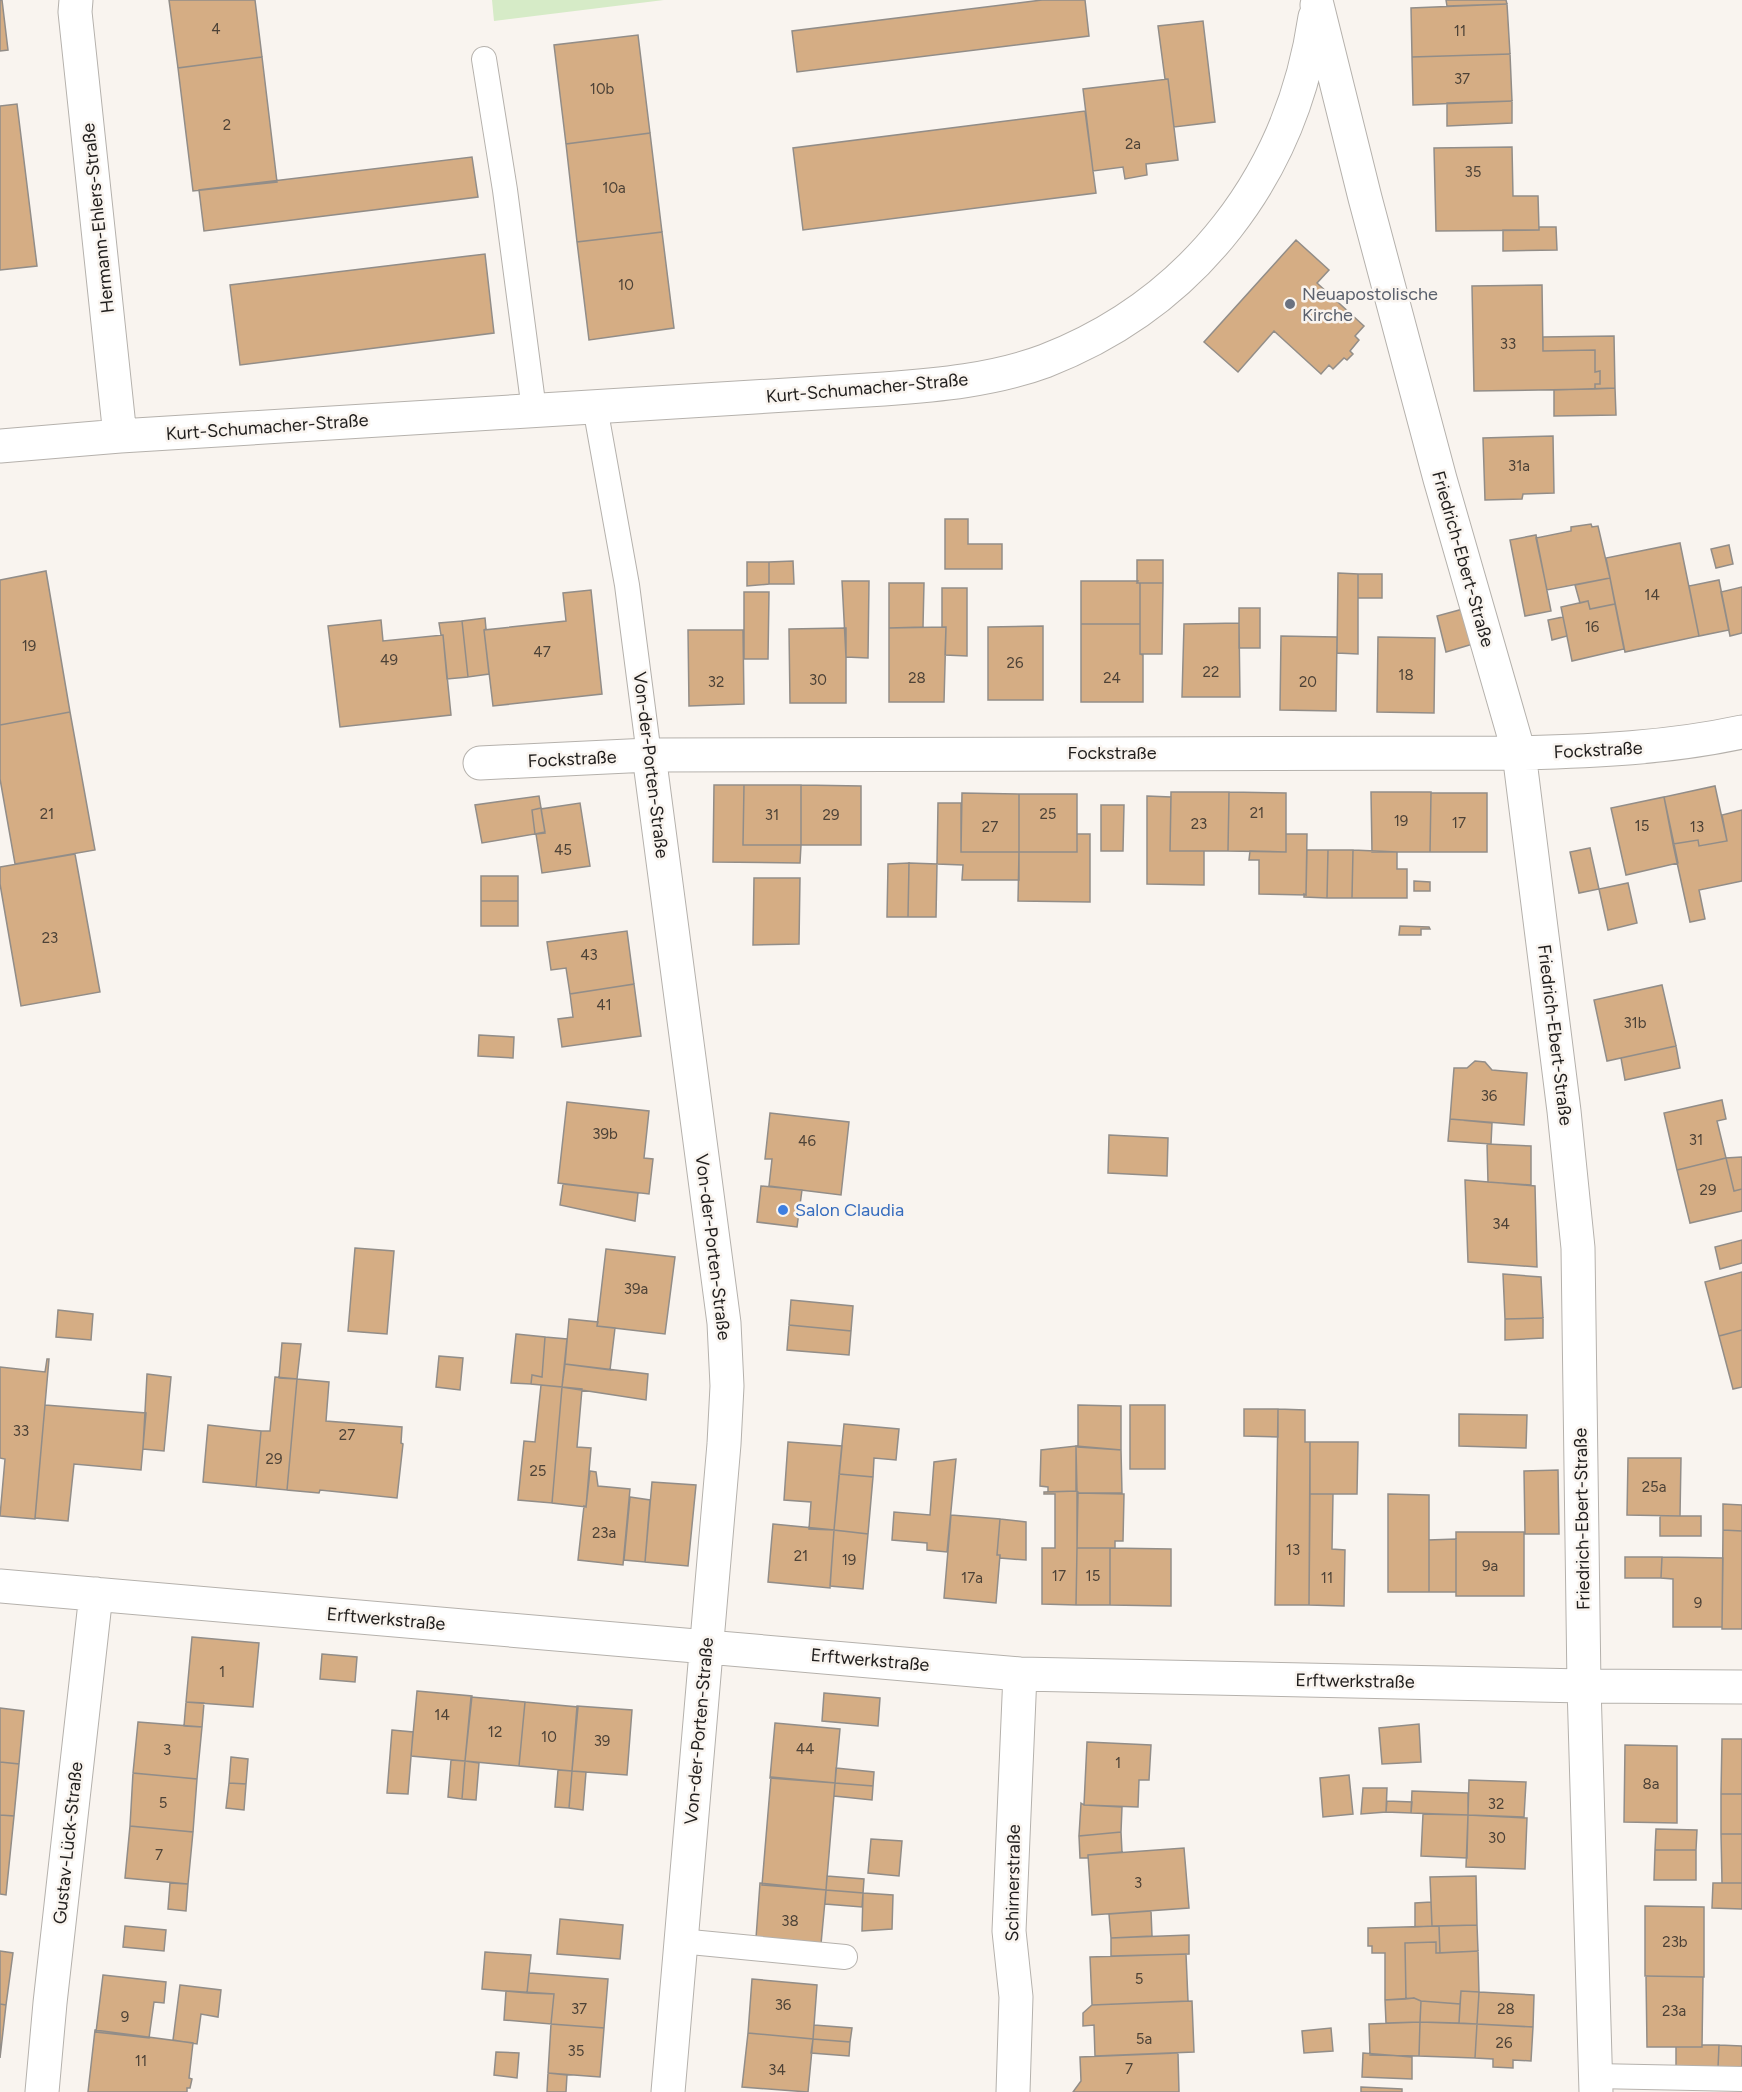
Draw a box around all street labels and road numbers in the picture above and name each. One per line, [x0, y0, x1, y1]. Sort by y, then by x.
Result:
street label: Hermann-Ehlers-Straße [77, 122, 119, 314]
street label: Kurt-Schumacher-Straße [765, 368, 969, 408]
street label: Kurt-Schumacher-Straße [165, 409, 369, 445]
street label: Friedrich-Ebert-Straße [1427, 468, 1499, 650]
street label: Von-der-Porten-Straße [629, 670, 673, 860]
street label: Fockstraße [1553, 737, 1643, 763]
street label: Fockstraße [1067, 742, 1157, 764]
street label: Fockstraße [527, 746, 617, 772]
street label: Friedrich-Ebert-Straße [1533, 943, 1577, 1127]
street label: Von-der-Porten-Straße [691, 1152, 735, 1342]
street label: Friedrich-Ebert-Straße [1569, 1428, 1595, 1610]
street label: Erftwerkstraße [326, 1603, 446, 1635]
street label: Von-der-Porten-Straße [680, 1636, 718, 1825]
street label: Erftwerkstraße [810, 1644, 930, 1676]
street label: Erftwerkstraße [1295, 1669, 1415, 1693]
street label: Gustav-Lück-Straße [49, 1761, 87, 1925]
street label: Schirnerstraße [1001, 1824, 1025, 1942]

